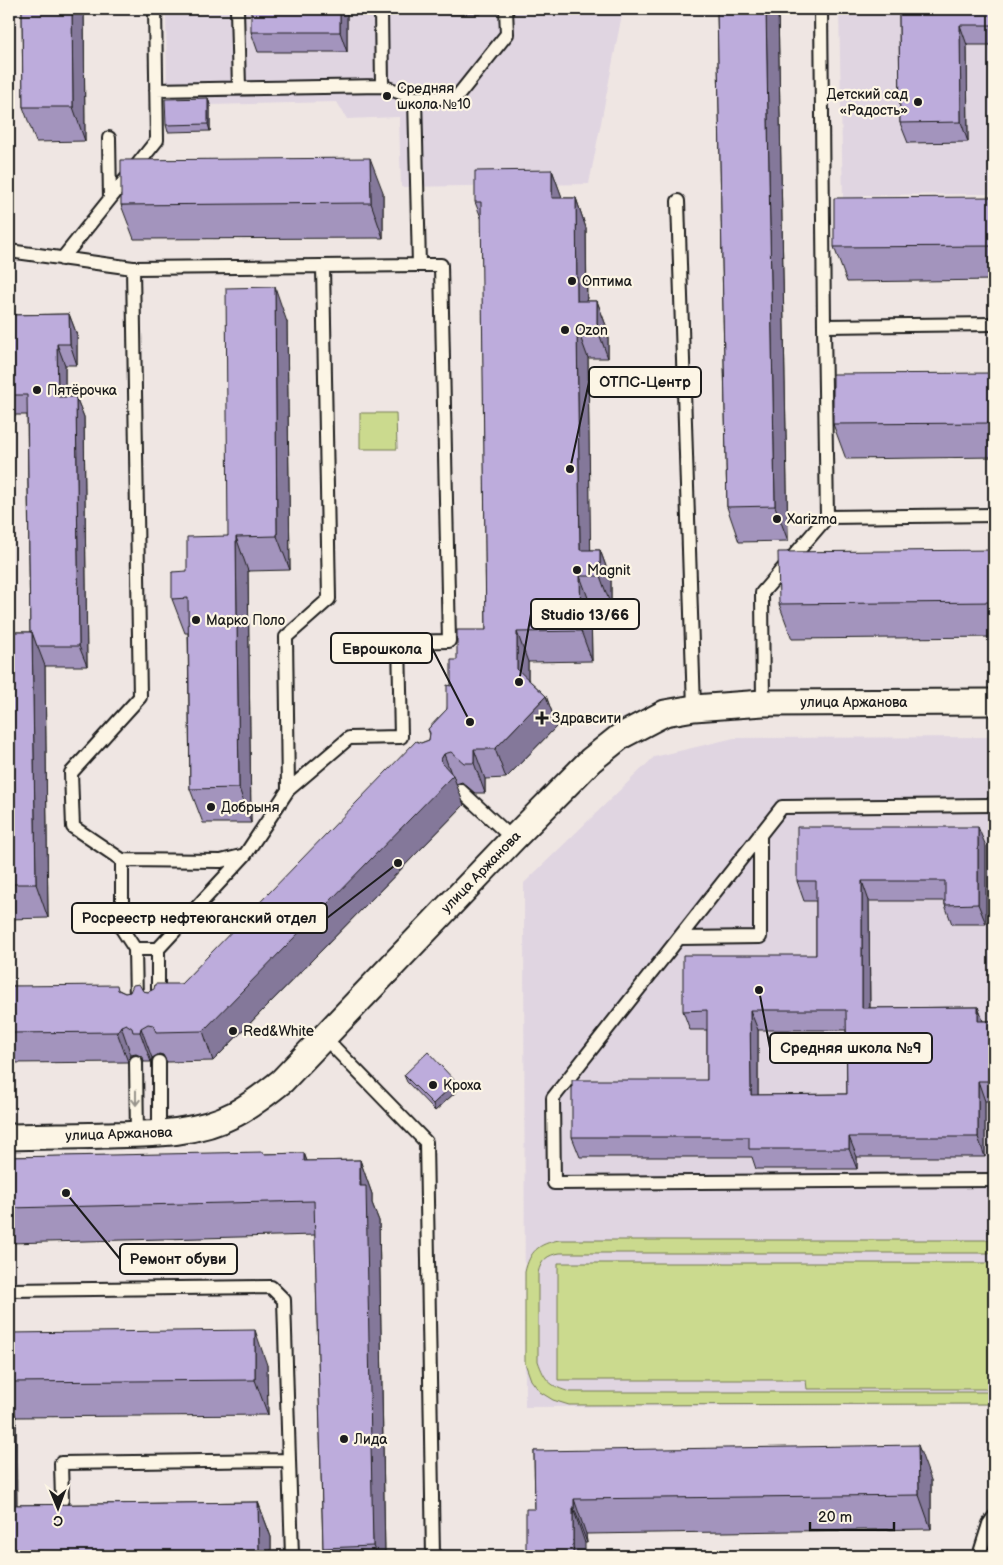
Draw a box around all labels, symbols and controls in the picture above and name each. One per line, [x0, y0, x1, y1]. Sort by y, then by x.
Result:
place label: Средняя школа №10 [397, 80, 471, 113]
place label: Детский сад «Радость» [826, 86, 908, 119]
marker: Средняя школа №10 [381, 90, 393, 102]
marker: Детский сад «Радость» [912, 96, 924, 108]
place label: Оптима [582, 273, 633, 290]
marker: Оптима [566, 275, 578, 287]
place label: Ozon [575, 322, 608, 339]
marker: Ozon [559, 324, 571, 336]
callout: ОТПС-Центр [589, 367, 701, 397]
text: ОТПС-Центр [599, 373, 691, 392]
place label: Пятёрочка [47, 382, 118, 399]
marker: Пятёрочка [31, 384, 43, 396]
place label: Xarizma [786, 511, 837, 528]
marker: Xarizma [771, 513, 783, 525]
place label: Magnit [587, 562, 631, 579]
marker: Magnit [571, 564, 583, 576]
callout: Studio 13/66 [531, 599, 639, 629]
text: Studio 13/66 [541, 606, 629, 625]
place label: Марко Поло [206, 612, 285, 629]
marker: Марко Поло [190, 614, 202, 626]
callout: Еврошкола [331, 633, 432, 663]
text: Еврошкола [342, 640, 422, 659]
street label: улица Аржанова [800, 694, 908, 711]
place label: Здравсити [552, 710, 621, 727]
marker: Здравсити [536, 712, 548, 724]
place label: Добрыня [221, 799, 280, 816]
marker: Добрыня [205, 801, 217, 813]
street label: улица Аржанова [438, 827, 525, 916]
callout: Росреестр нефтеюганский отдел [72, 903, 327, 933]
text: Росреестр нефтеюганский отдел [81, 909, 317, 928]
place label: Red&White [243, 1023, 314, 1040]
marker: Red&White [227, 1025, 239, 1037]
callout: Средняя школа №9 [770, 1033, 932, 1063]
text: Средняя школа №9 [780, 1039, 922, 1058]
place label: Кроха [443, 1077, 482, 1094]
marker: Кроха [427, 1079, 439, 1091]
one-way arrow [131, 1090, 141, 1106]
street label: улица Аржанова [65, 1124, 174, 1144]
callout: Ремонт обуви [120, 1244, 237, 1274]
text: Ремонт обуви [130, 1250, 226, 1269]
place label: Лида [353, 1431, 388, 1448]
marker: Лида [338, 1433, 350, 1445]
north arrow [32, 1482, 82, 1532]
scale bar [810, 1500, 894, 1532]
text: 20 m [818, 1508, 852, 1527]
text: С [53, 1512, 63, 1529]

